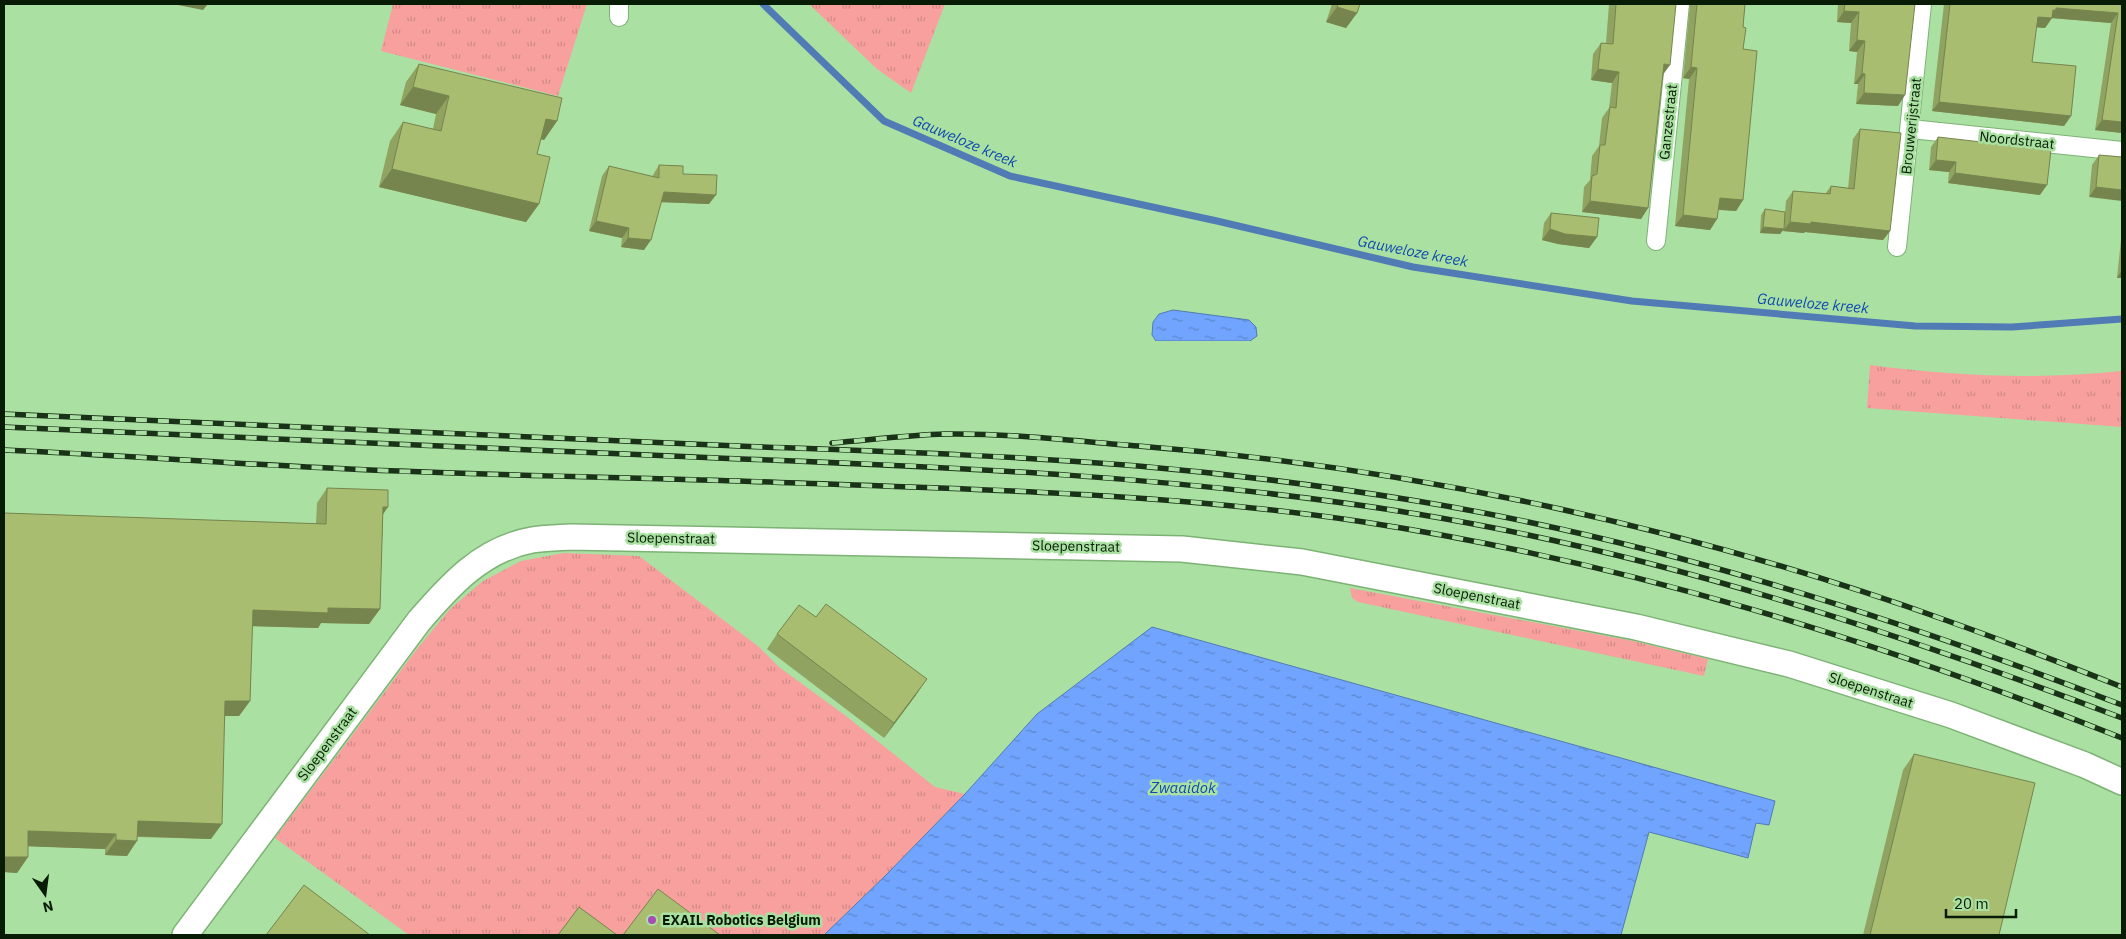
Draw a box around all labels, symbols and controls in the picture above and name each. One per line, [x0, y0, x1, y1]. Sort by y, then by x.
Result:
street label: Brouwerijstraat [1897, 77, 1925, 175]
street label: Ganzestraat [1655, 83, 1681, 161]
water label: Gauweloze kreek [910, 110, 1020, 172]
street label: Noordstraat [1979, 127, 2055, 153]
water label: Gauweloze kreek [1356, 231, 1470, 271]
water label: Gauweloze kreek [1756, 289, 1870, 317]
street label: Sloepenstraat [627, 528, 715, 548]
street label: Sloepenstraat [1032, 536, 1120, 556]
street label: Sloepenstraat [1432, 579, 1522, 613]
street label: Sloepenstraat [1826, 668, 1916, 712]
street label: Sloepenstraat [293, 703, 361, 784]
water label: Zwaaidok [1149, 778, 1216, 797]
north arrow [20, 869, 70, 919]
scale bar [1946, 886, 2016, 918]
text: 20 m [1954, 894, 1989, 913]
text: N [41, 897, 55, 917]
place label: EXAIL Robotics Belgium [662, 911, 821, 929]
marker: EXAIL Robotics Belgium [646, 914, 658, 926]

